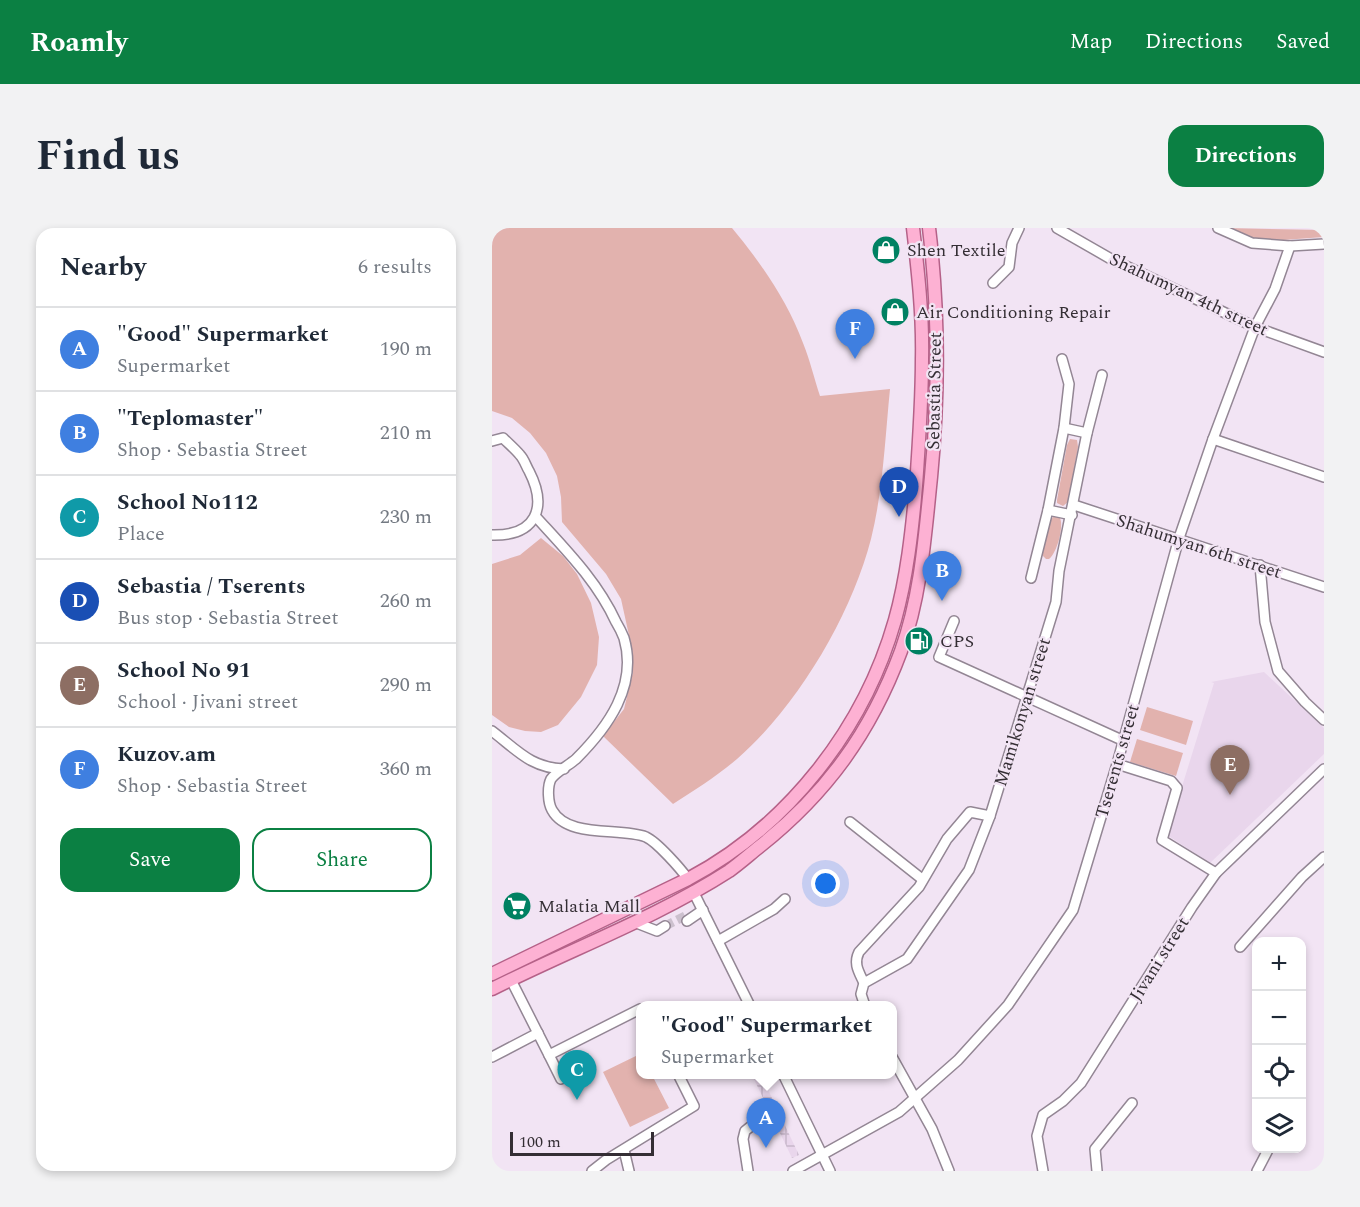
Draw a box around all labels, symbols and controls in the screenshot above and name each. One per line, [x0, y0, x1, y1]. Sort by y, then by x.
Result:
text: Roamly [30, 21, 128, 64]
text: Map [1070, 26, 1112, 58]
text: Directions [1145, 26, 1243, 58]
text: Saved [1276, 26, 1330, 58]
text: Find us [36, 125, 180, 188]
button: Directions [1168, 125, 1324, 187]
shop icon: Shen Textile [870, 234, 902, 266]
place label: Shen Textile [907, 237, 1005, 264]
street label: Shahumyan 4th street [1105, 246, 1273, 343]
text: Nearby [60, 247, 146, 287]
text: 6 results [358, 252, 432, 282]
shop icon: Air Conditioning Repair [879, 296, 911, 328]
place label: Air Conditioning Repair [916, 299, 1111, 326]
pin: F [836, 310, 874, 359]
text: "Good" Supermarket [117, 318, 329, 351]
street label: Sebastia Street [920, 332, 949, 450]
text: A [72, 334, 87, 364]
text: 190 m [380, 334, 432, 364]
text: Supermarket [117, 351, 230, 381]
text: "Teplomaster" [117, 402, 263, 435]
text: B [72, 418, 87, 448]
text: 210 m [380, 418, 432, 448]
text: Shop · Sebastia Street [117, 435, 307, 465]
pin: D [880, 468, 918, 517]
text: School No112 [117, 486, 258, 519]
text: C [72, 502, 87, 532]
text: 230 m [380, 502, 432, 532]
street label: Shahumyan 6th street [1113, 507, 1285, 586]
text: Place [117, 519, 165, 549]
pin: B [922, 552, 962, 601]
text: Sebastia / Tserents [117, 570, 306, 603]
text: D [71, 586, 88, 616]
text: 260 m [380, 586, 432, 616]
text: Bus stop · Sebastia Street [117, 603, 339, 633]
fuel station icon: CPS [903, 625, 935, 657]
place label: CPS [940, 628, 974, 655]
street label: Mamikonyan street [987, 634, 1058, 790]
text: School No 91 [117, 654, 251, 687]
text: E [73, 670, 86, 700]
text: 290 m [380, 670, 432, 700]
text: School · Jivani street [117, 687, 298, 717]
street label: Tserents street [1088, 701, 1147, 821]
text: Kuzov.am [117, 738, 216, 771]
pin: E [1210, 746, 1250, 795]
text: F [73, 754, 86, 784]
text: 360 m [380, 754, 432, 784]
text: Shop · Sebastia Street [117, 771, 307, 801]
button: Save [60, 828, 240, 892]
button: Share [252, 828, 432, 892]
your location [811, 869, 840, 898]
supermarket icon: Malatia Mall [501, 890, 533, 922]
place label: Malatia Mall [538, 893, 640, 920]
street label: Jivani street [1123, 912, 1196, 1007]
map controls [1252, 937, 1306, 1153]
button: + [1252, 937, 1306, 991]
button: − [1252, 991, 1306, 1045]
popup [636, 1001, 897, 1079]
text: "Good" Supermarket [661, 1009, 872, 1042]
text: Supermarket [661, 1042, 774, 1072]
button: locate [1252, 1045, 1306, 1099]
pin: C [558, 1050, 596, 1100]
pin: A [746, 1098, 786, 1148]
button: layers [1252, 1099, 1306, 1153]
scale bar [510, 1129, 654, 1156]
text: 100 m [519, 1130, 561, 1154]

